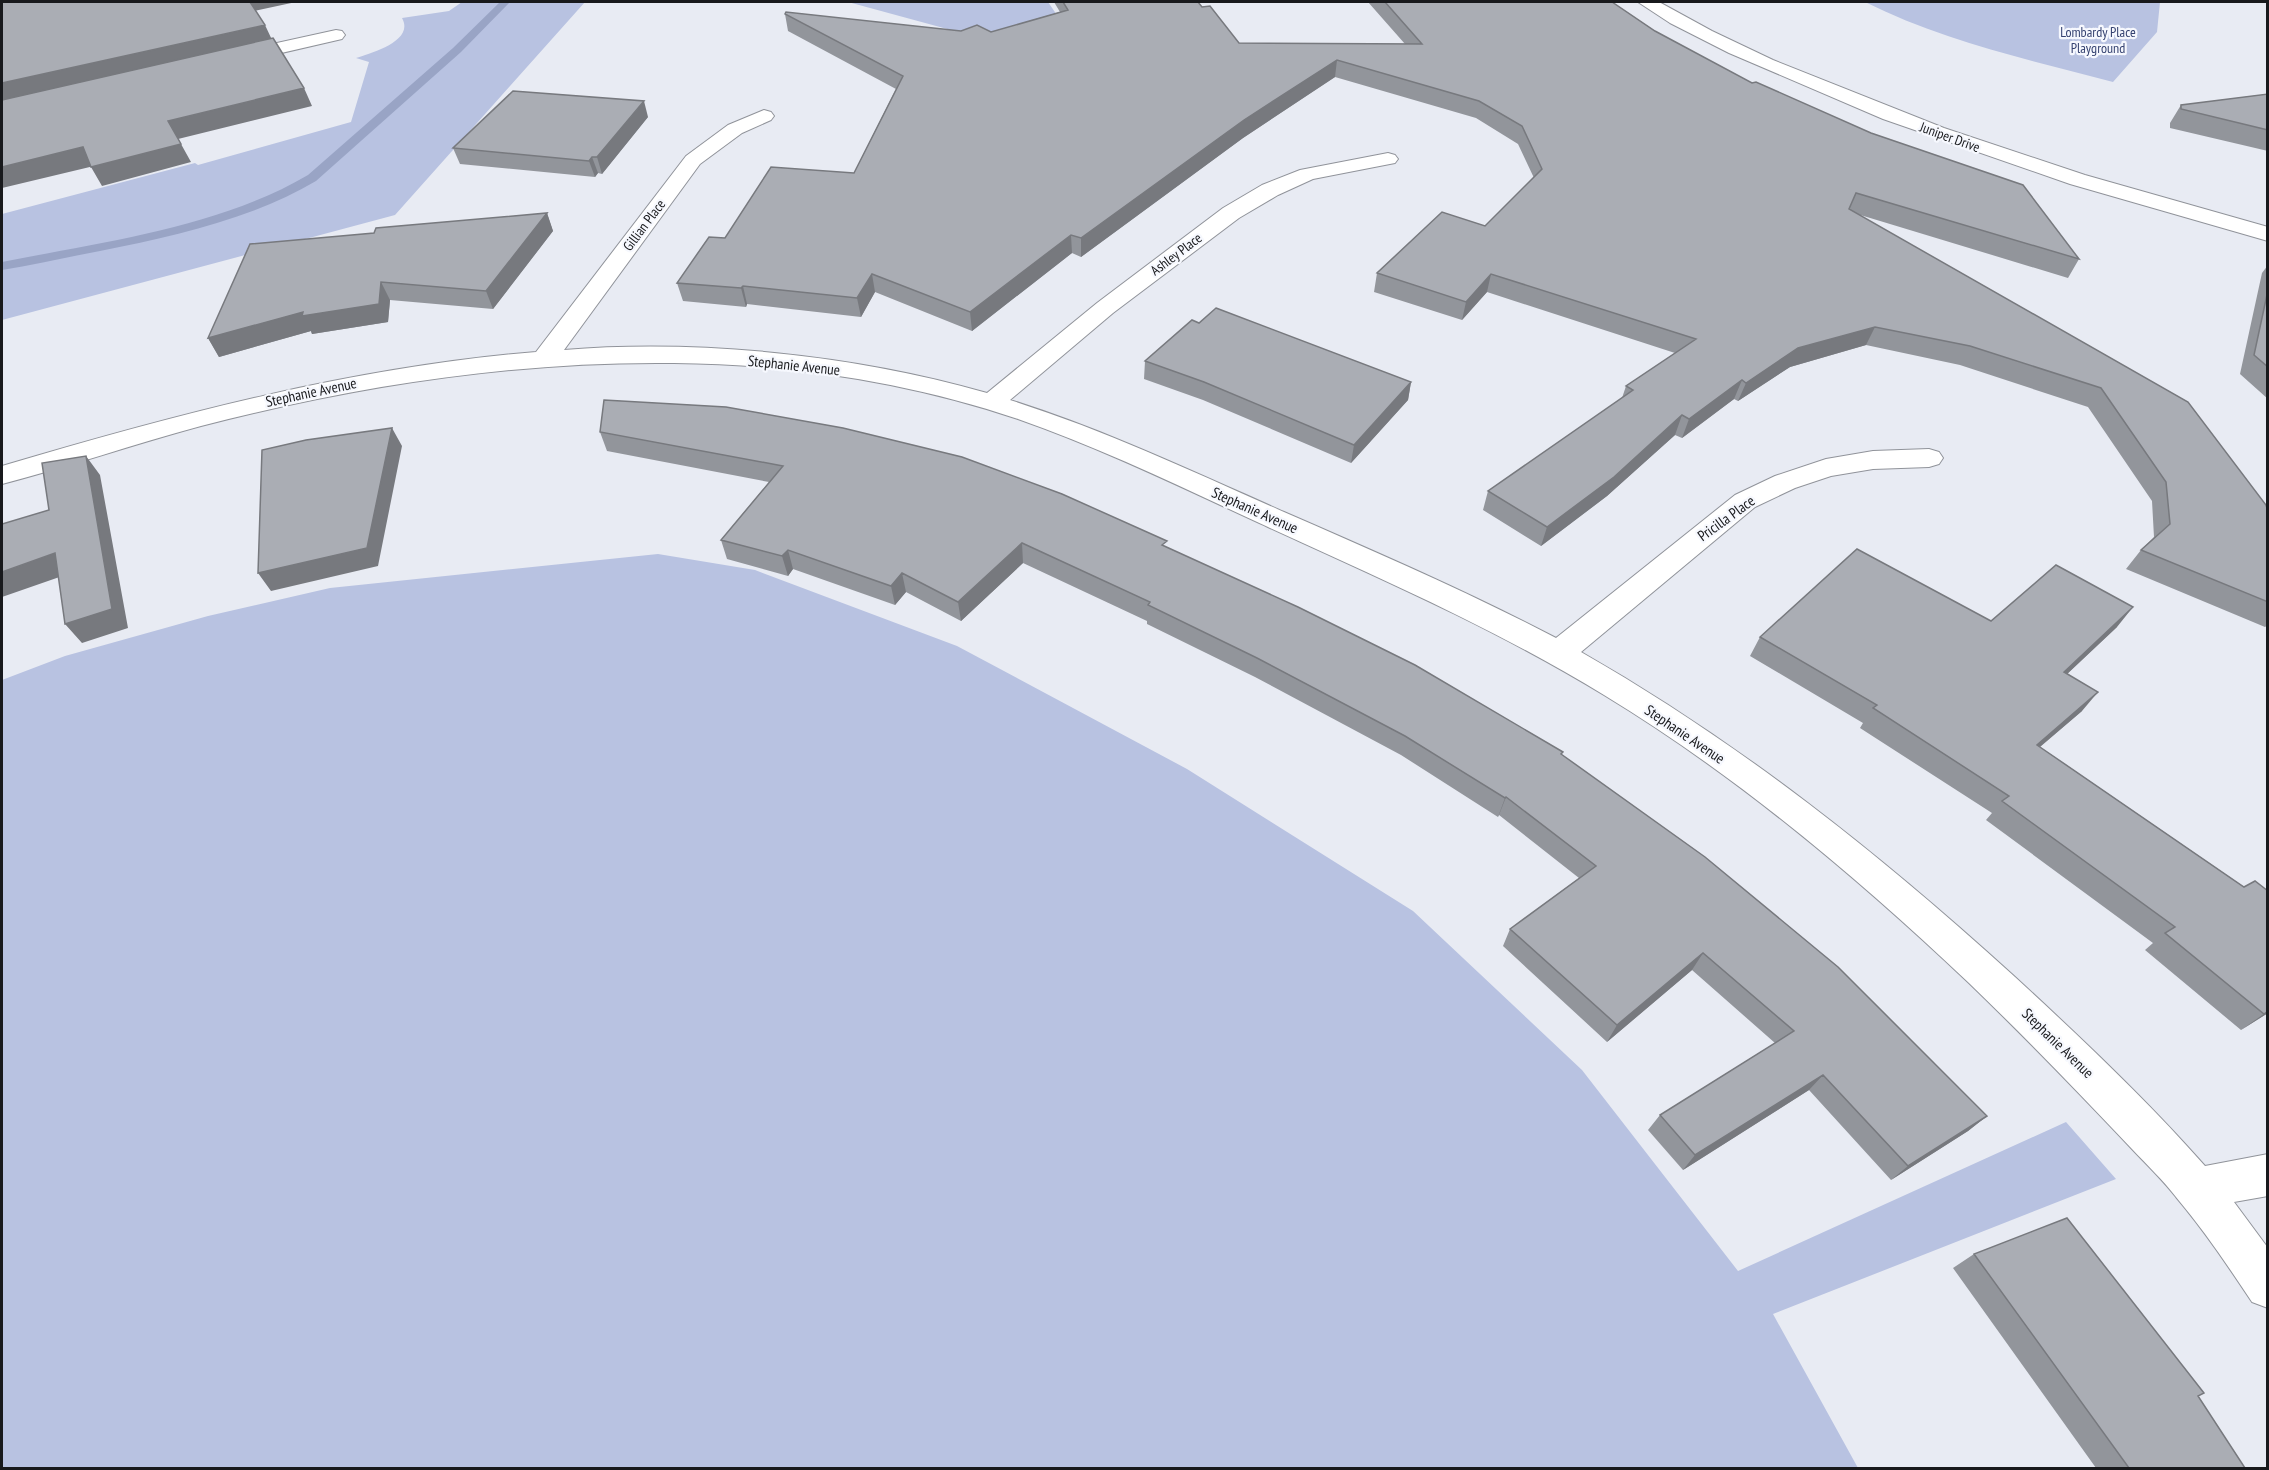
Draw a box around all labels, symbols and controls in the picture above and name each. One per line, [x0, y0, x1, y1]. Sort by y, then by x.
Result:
park label: Lombardy Place Playground [2060, 23, 2136, 57]
street label: Juniper Drive [1916, 117, 1983, 156]
street label: Gillian Place [619, 195, 669, 254]
street label: Ashley Place [1147, 229, 1205, 279]
street label: Stephanie Avenue [747, 351, 841, 379]
street label: Stephanie Avenue [264, 373, 358, 411]
street label: Stephanie Avenue [1209, 483, 1301, 537]
street label: Pricilla Place [1694, 491, 1758, 545]
street label: Stephanie Avenue [1641, 700, 1729, 768]
street label: Stephanie Avenue [2018, 1004, 2098, 1082]

